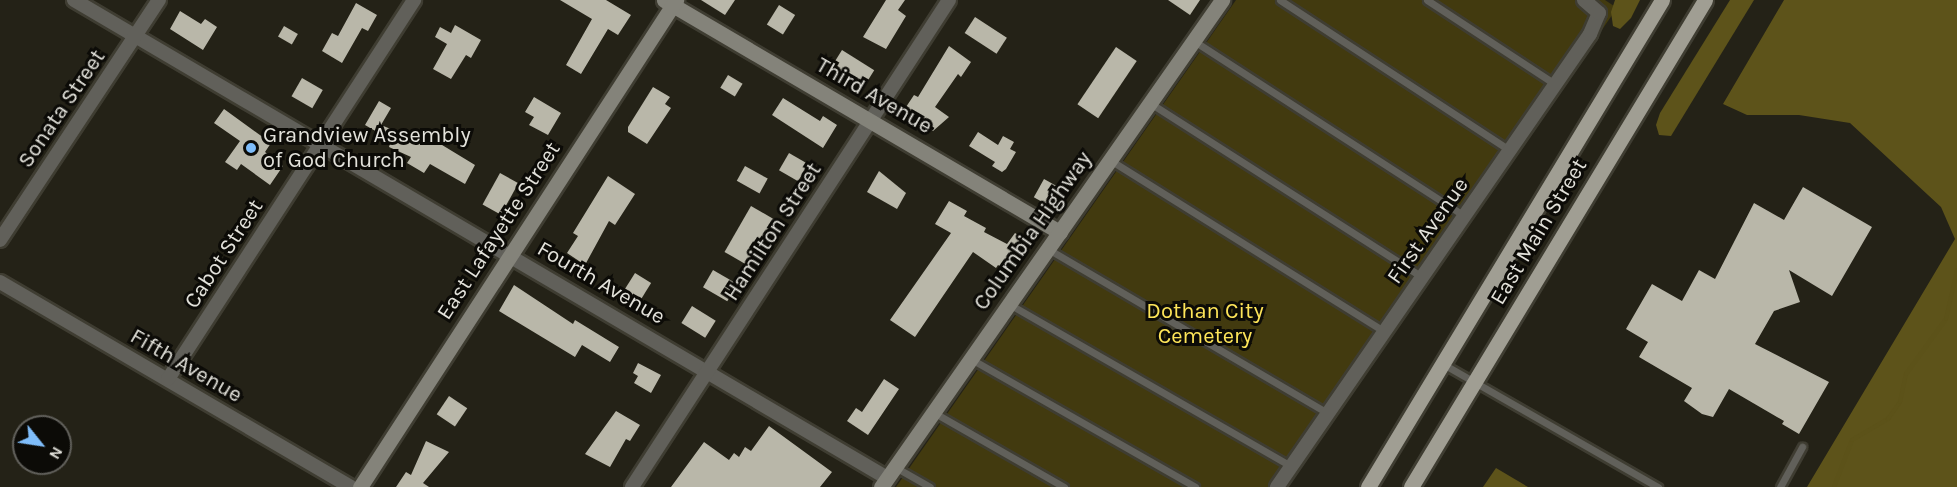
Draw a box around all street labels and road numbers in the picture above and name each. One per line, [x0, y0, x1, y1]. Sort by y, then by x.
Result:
street label: Sonata Street [13, 45, 111, 173]
street label: Third Avenue [811, 52, 937, 140]
street label: East Lafayette Street [432, 137, 566, 325]
street label: Columbia Highway [968, 147, 1098, 315]
street label: East Main Street [1485, 154, 1593, 310]
street label: Hamilton Street [719, 158, 827, 306]
street label: First Avenue [1382, 173, 1474, 289]
street label: Cabot Street [179, 195, 269, 313]
street label: Fourth Avenue [532, 236, 670, 330]
street label: Fifth Avenue [125, 323, 247, 409]

